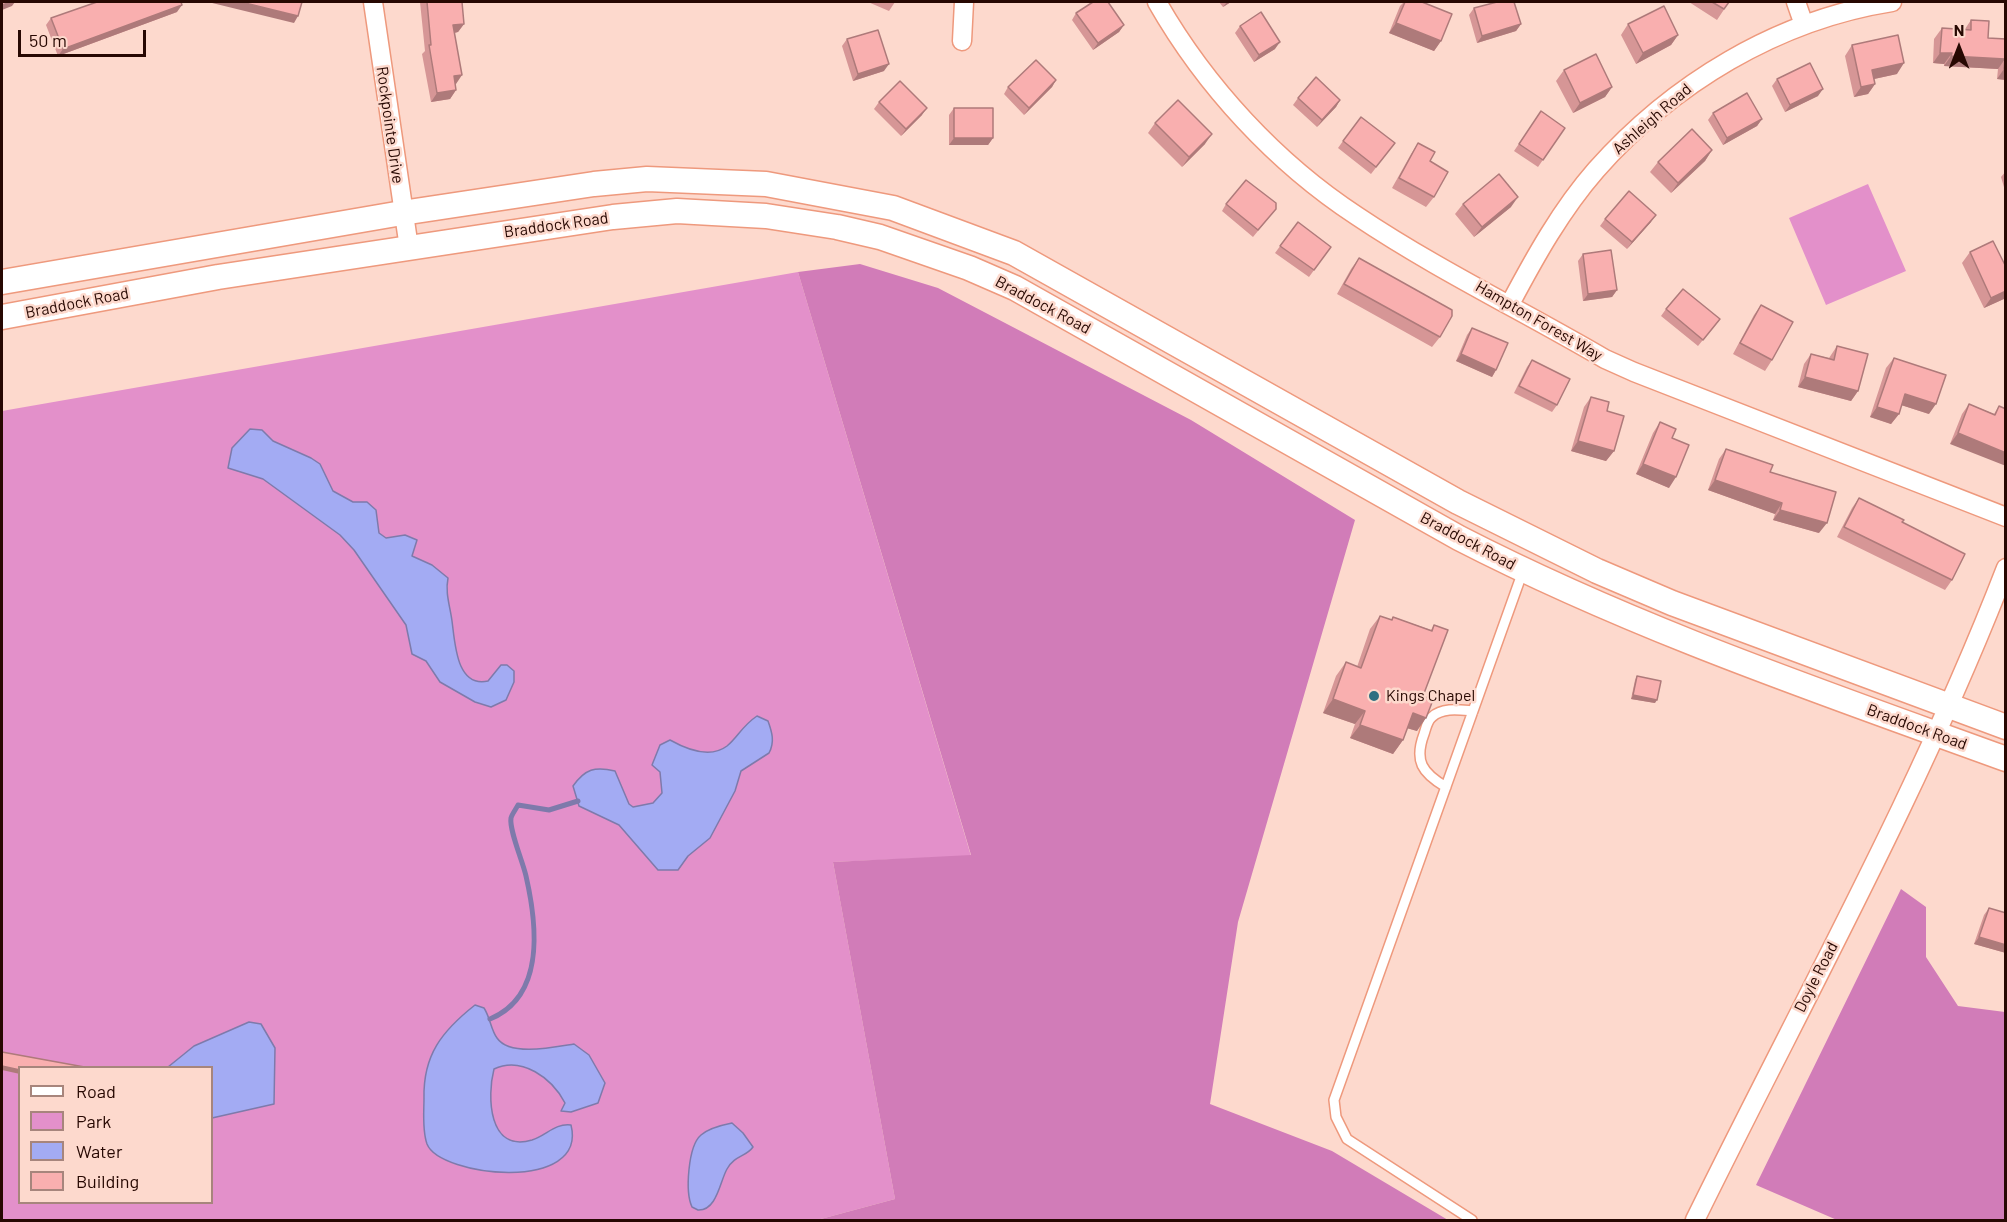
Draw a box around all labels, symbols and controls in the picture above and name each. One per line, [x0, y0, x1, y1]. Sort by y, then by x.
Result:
scale bar [21, 18, 148, 56]
north arrow [1929, 18, 1989, 78]
text: N [1954, 20, 1964, 39]
text: 50 m [29, 29, 67, 51]
street label: Rockpointe Drive [372, 65, 408, 185]
street label: Ashleigh Road [1609, 80, 1695, 158]
street label: Braddock Road [503, 208, 609, 242]
street label: Braddock Road [992, 272, 1094, 338]
street label: Hampton Forest Way [1472, 277, 1606, 365]
street label: Braddock Road [24, 284, 130, 322]
street label: Braddock Road [1417, 508, 1519, 574]
place label: Kings Chapel [1386, 686, 1475, 706]
marker: Kings Chapel [1367, 689, 1381, 703]
street label: Braddock Road [1864, 700, 1970, 754]
street label: Doyle Road [1790, 939, 1842, 1015]
legend [18, 1066, 213, 1204]
text: Road [76, 1080, 116, 1102]
text: Park [76, 1110, 111, 1132]
text: Water [76, 1140, 123, 1162]
text: Building [76, 1170, 139, 1192]

